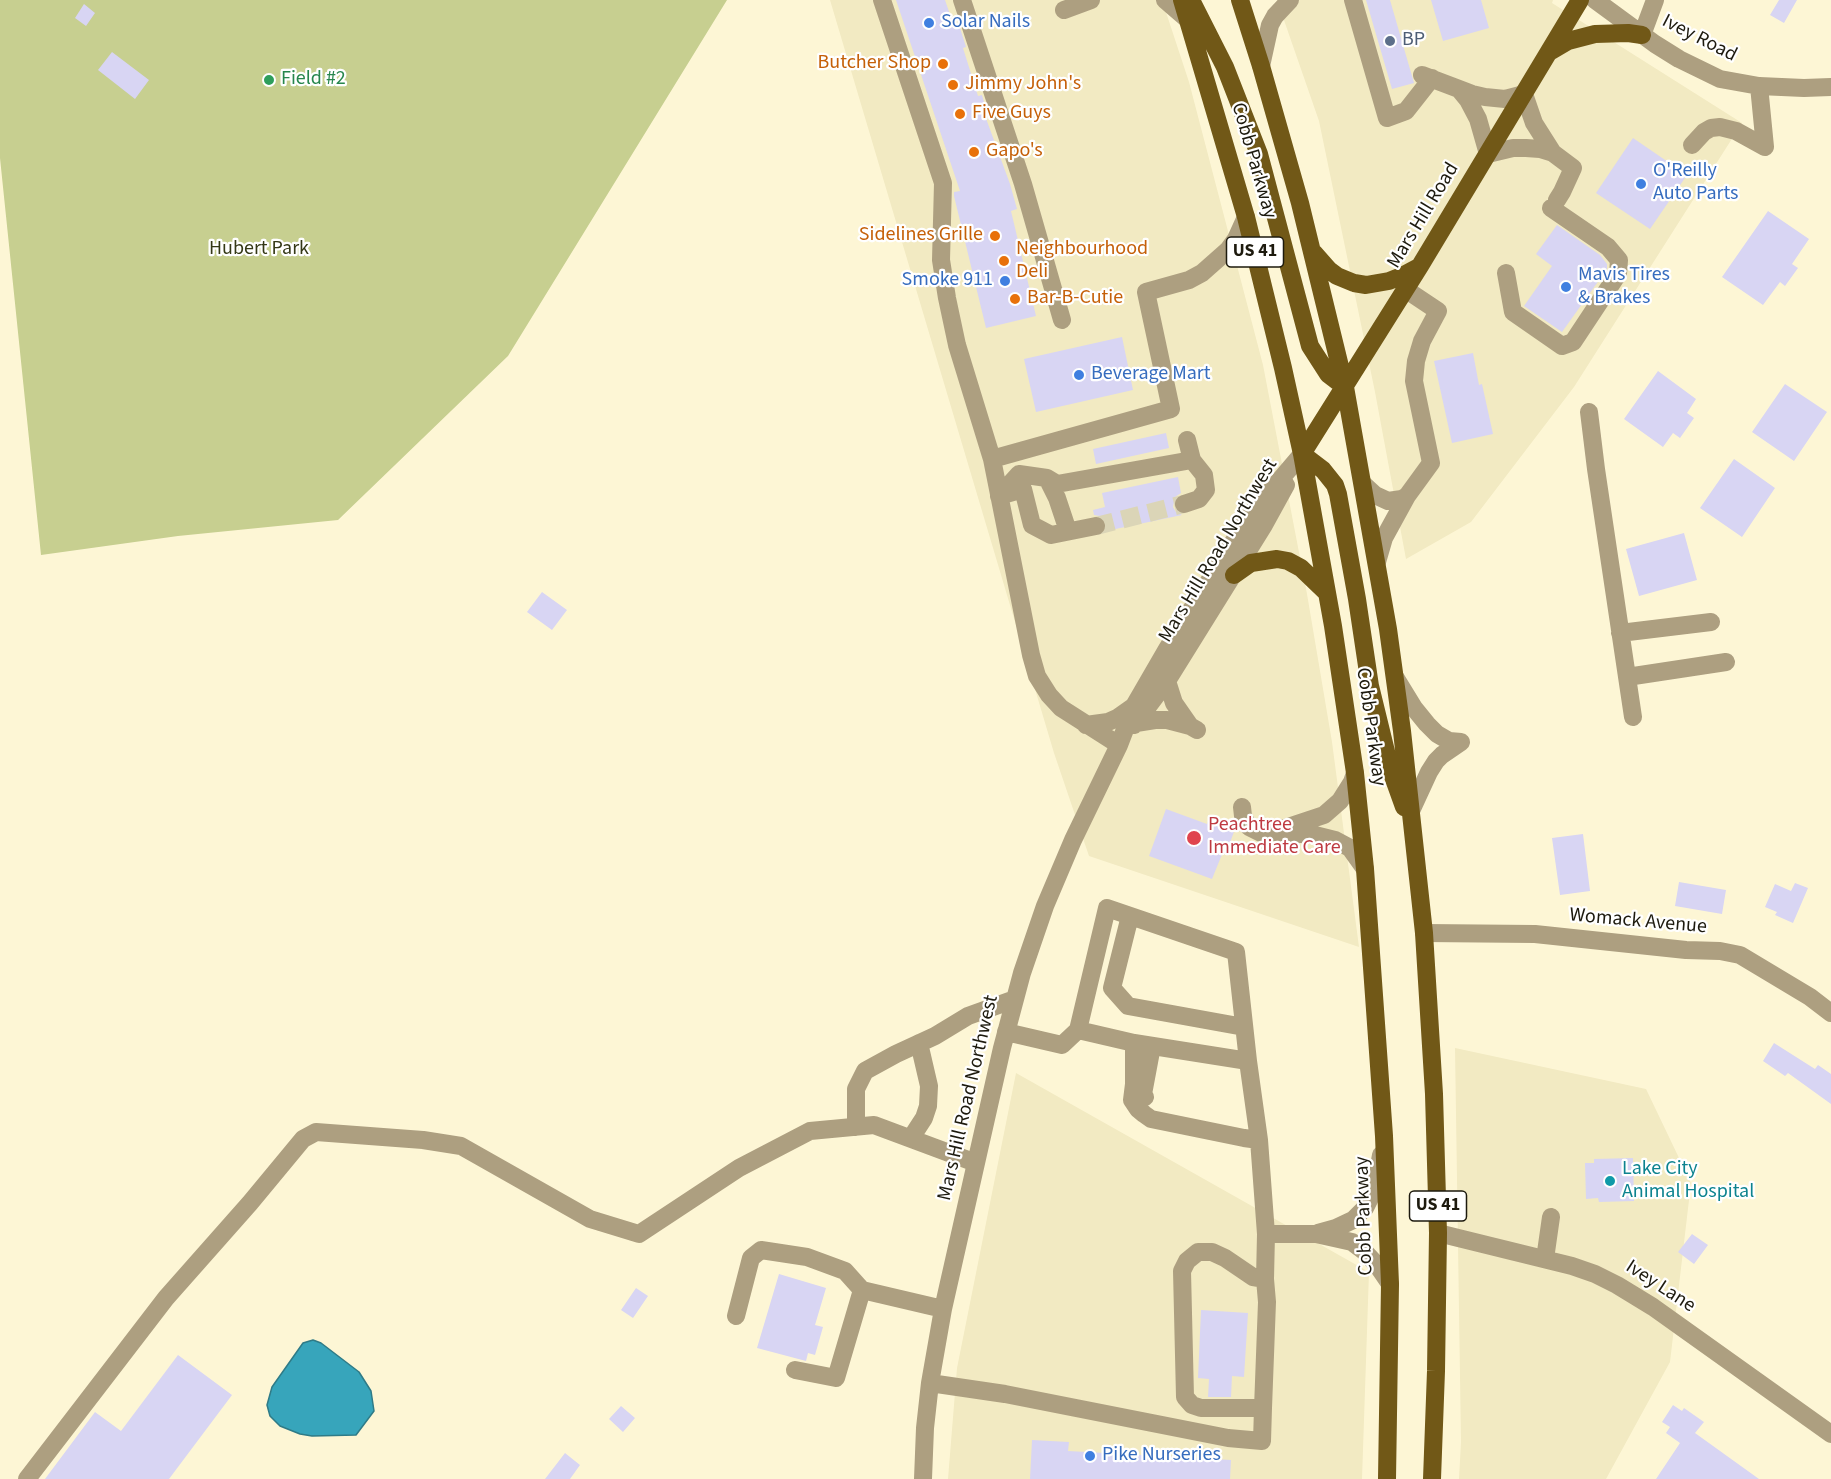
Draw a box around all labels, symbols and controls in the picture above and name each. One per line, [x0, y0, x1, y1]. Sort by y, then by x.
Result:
street label: Ivey Road [1658, 10, 1740, 68]
place label: Solar Nails [941, 11, 1030, 35]
marker: Solar Nails [922, 16, 936, 30]
place label: BP [1402, 29, 1425, 53]
marker: BP [1383, 34, 1397, 48]
place label: Butcher Shop [818, 52, 931, 76]
marker: Butcher Shop [936, 57, 950, 71]
place label: Field #2 [281, 68, 346, 92]
marker: Field #2 [262, 73, 276, 87]
place label: Jimmy John's [965, 73, 1081, 97]
marker: Jimmy John's [946, 78, 960, 92]
street label: Cobb Parkway [1225, 100, 1281, 222]
place label: Five Guys [972, 102, 1051, 126]
marker: Five Guys [953, 107, 967, 121]
place label: Gapo's [986, 140, 1043, 164]
marker: Gapo's [967, 145, 981, 159]
street label: Mars Hill Road [1383, 159, 1465, 273]
place label: O'Reilly Auto Parts [1653, 160, 1738, 207]
marker: O'Reilly Auto Parts [1634, 177, 1648, 191]
place label: Sidelines Grille [859, 224, 983, 248]
marker: Sidelines Grille [988, 229, 1002, 243]
road number: US 41 [1226, 237, 1284, 267]
park label: Hubert Park [209, 238, 309, 262]
place label: Neighbourhood Deli [1016, 238, 1148, 285]
marker: Neighbourhood Deli [997, 254, 1011, 268]
place label: Mavis Tires & Brakes [1578, 264, 1670, 311]
place label: Smoke 911 [902, 269, 993, 293]
marker: Smoke 911 [998, 274, 1012, 288]
marker: Mavis Tires & Brakes [1559, 280, 1573, 294]
place label: Bar-B-Cutie [1027, 287, 1123, 311]
marker: Bar-B-Cutie [1008, 292, 1022, 306]
place label: Beverage Mart [1091, 363, 1211, 387]
marker: Beverage Mart [1072, 368, 1086, 382]
street label: Mars Hill Road Northwest [1155, 455, 1283, 647]
street label: Cobb Parkway [1350, 666, 1390, 788]
place label: Peachtree Immediate Care [1208, 814, 1341, 861]
marker: Peachtree Immediate Care [1185, 829, 1203, 847]
street label: Womack Avenue [1568, 904, 1708, 940]
street label: Mars Hill Road Northwest [934, 993, 1004, 1203]
street label: Cobb Parkway [1351, 1156, 1379, 1276]
place label: Lake City Animal Hospital [1622, 1158, 1754, 1205]
marker: Lake City Animal Hospital [1603, 1174, 1617, 1188]
road number: US 41 [1410, 1191, 1466, 1221]
street label: Ivey Lane [1621, 1256, 1699, 1318]
place label: Pike Nurseries [1102, 1444, 1221, 1468]
marker: Pike Nurseries [1083, 1449, 1097, 1463]

